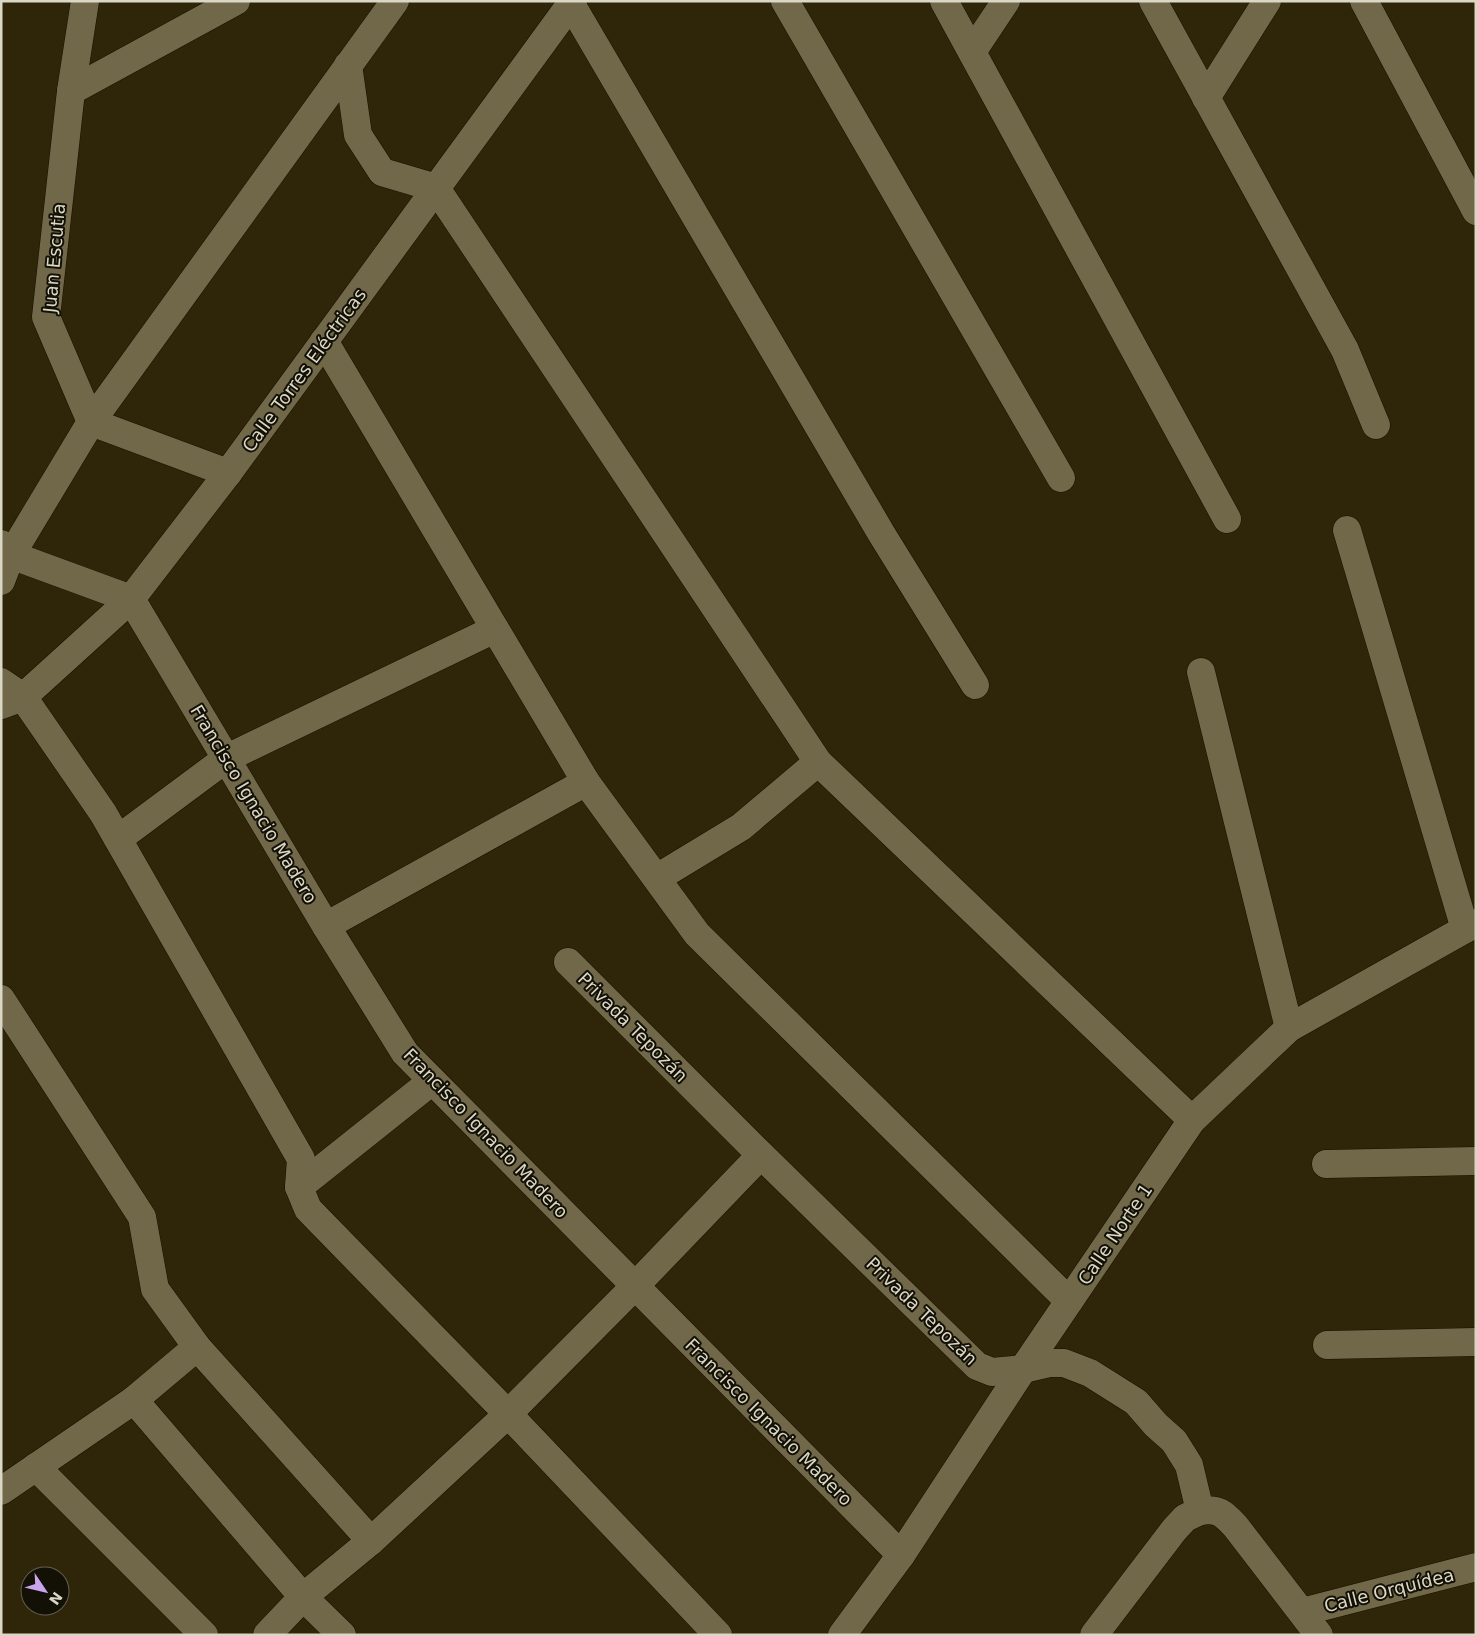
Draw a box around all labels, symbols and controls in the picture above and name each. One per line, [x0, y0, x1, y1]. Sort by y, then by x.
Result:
street label: Juan Escutia [39, 202, 69, 315]
street label: Calle Torres Eléctricas [238, 284, 370, 456]
street label: Francisco Ignacio Madero [186, 701, 322, 907]
street label: Privada Tepozán [574, 968, 692, 1086]
street label: Francisco Ignacio Madero [399, 1044, 573, 1222]
street label: Calle Norte 1 [1073, 1179, 1157, 1289]
street label: Privada Tepozán [862, 1253, 982, 1369]
street label: Francisco Ignacio Madero [681, 1334, 857, 1510]
street label: Calle Orquídea [1322, 1564, 1456, 1616]
north arrow [20, 1566, 70, 1616]
text: N [46, 1589, 66, 1608]

